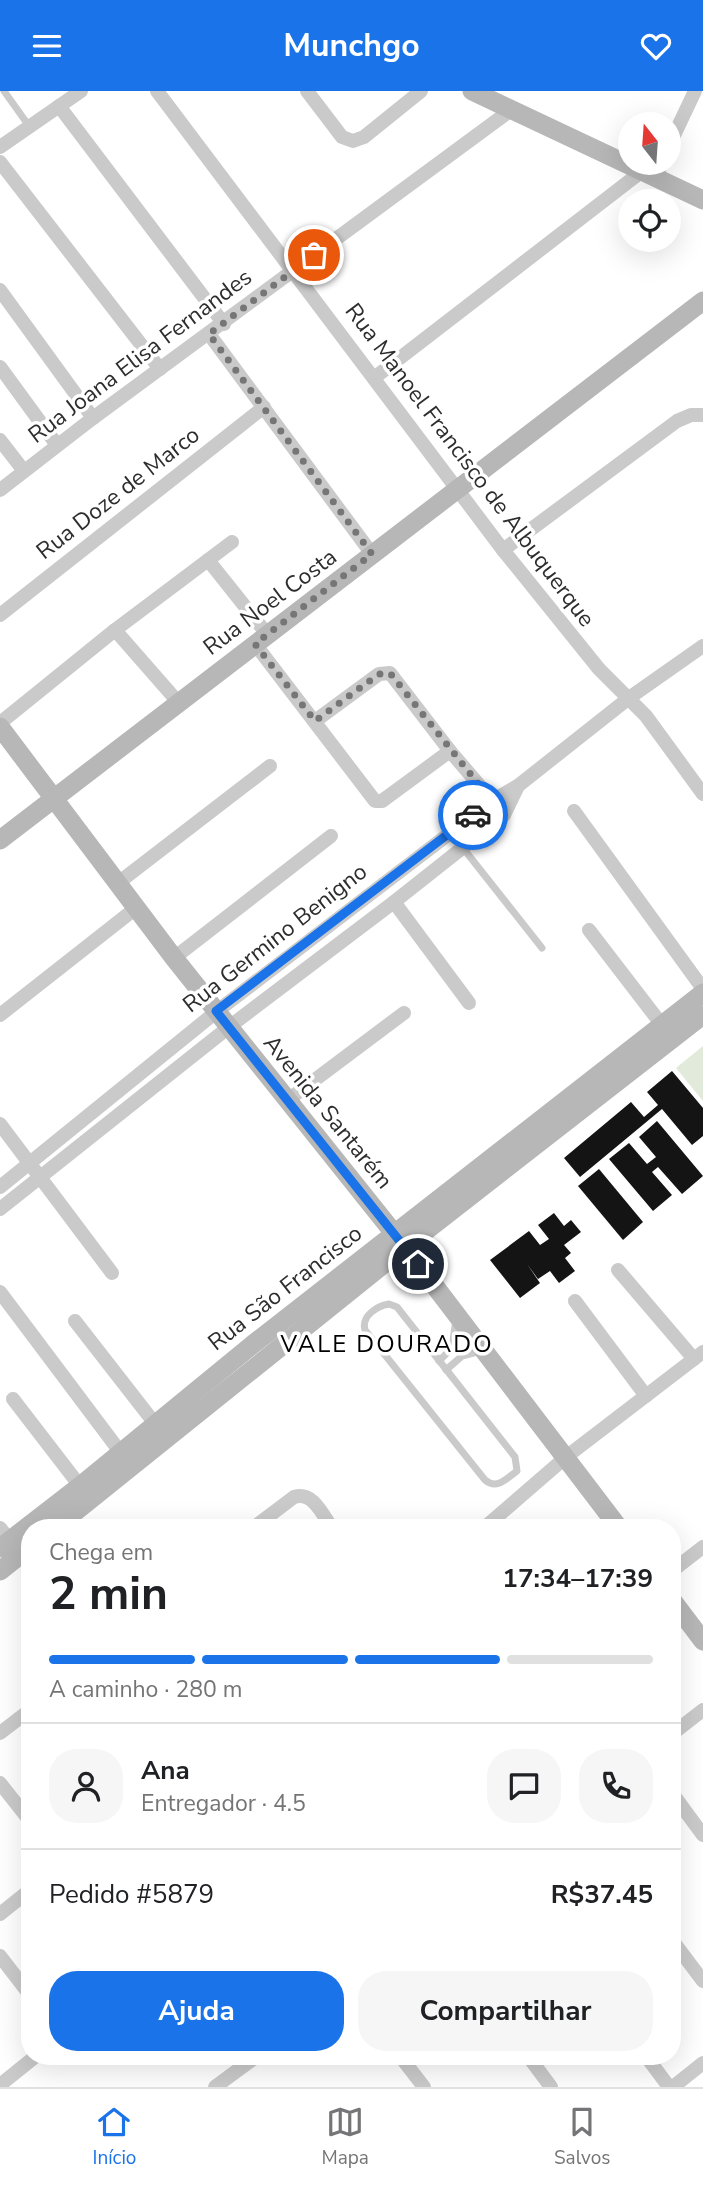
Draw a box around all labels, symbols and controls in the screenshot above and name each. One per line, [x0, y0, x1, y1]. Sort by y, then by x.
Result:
text: Munchgo [283, 24, 420, 67]
icon: menu [28, 27, 66, 65]
icon: heart [637, 27, 675, 65]
north arrow [618, 112, 681, 175]
map controls [618, 112, 681, 252]
button: locate [618, 189, 681, 252]
pin [284, 225, 344, 285]
icon: bag [295, 236, 333, 274]
street label: Rua Joana Elisa Fernandes [22, 262, 258, 450]
street label: Rua Manoel Francisco de Albuquerque [338, 297, 602, 633]
street label: Rua Doze de Marco [30, 419, 206, 567]
street label: Rua Noel Costa [197, 542, 343, 662]
courier [438, 780, 508, 850]
icon: car [454, 796, 492, 834]
street label: Rua Germino Benigno [176, 856, 374, 1020]
street label: Avenida Santarém [256, 1029, 400, 1195]
street label: Rua São Francisco [202, 1218, 368, 1358]
pin [388, 1234, 448, 1294]
icon: home [399, 1245, 437, 1283]
district label: VALE DOURADO [279, 1328, 494, 1360]
text: Chega em [49, 1537, 153, 1568]
text: 17:34–17:39 [502, 1561, 653, 1596]
text: 2 min [49, 1562, 168, 1625]
text: A caminho · 280 m [49, 1674, 242, 1705]
button: person [49, 1749, 123, 1823]
button: chat [487, 1749, 561, 1823]
button: phone [579, 1749, 653, 1823]
text: Ana [141, 1753, 190, 1788]
text: Entregador · 4.5 [141, 1788, 306, 1819]
text: Pedido #5879 [49, 1877, 214, 1912]
text: R$37.45 [551, 1877, 653, 1912]
button: Ajuda [49, 1971, 344, 2051]
button: Compartilhar [358, 1971, 653, 2051]
tab: Início [93, 2103, 136, 2171]
tab: Mapa [321, 2103, 369, 2171]
tab: Salvos [554, 2103, 610, 2171]

